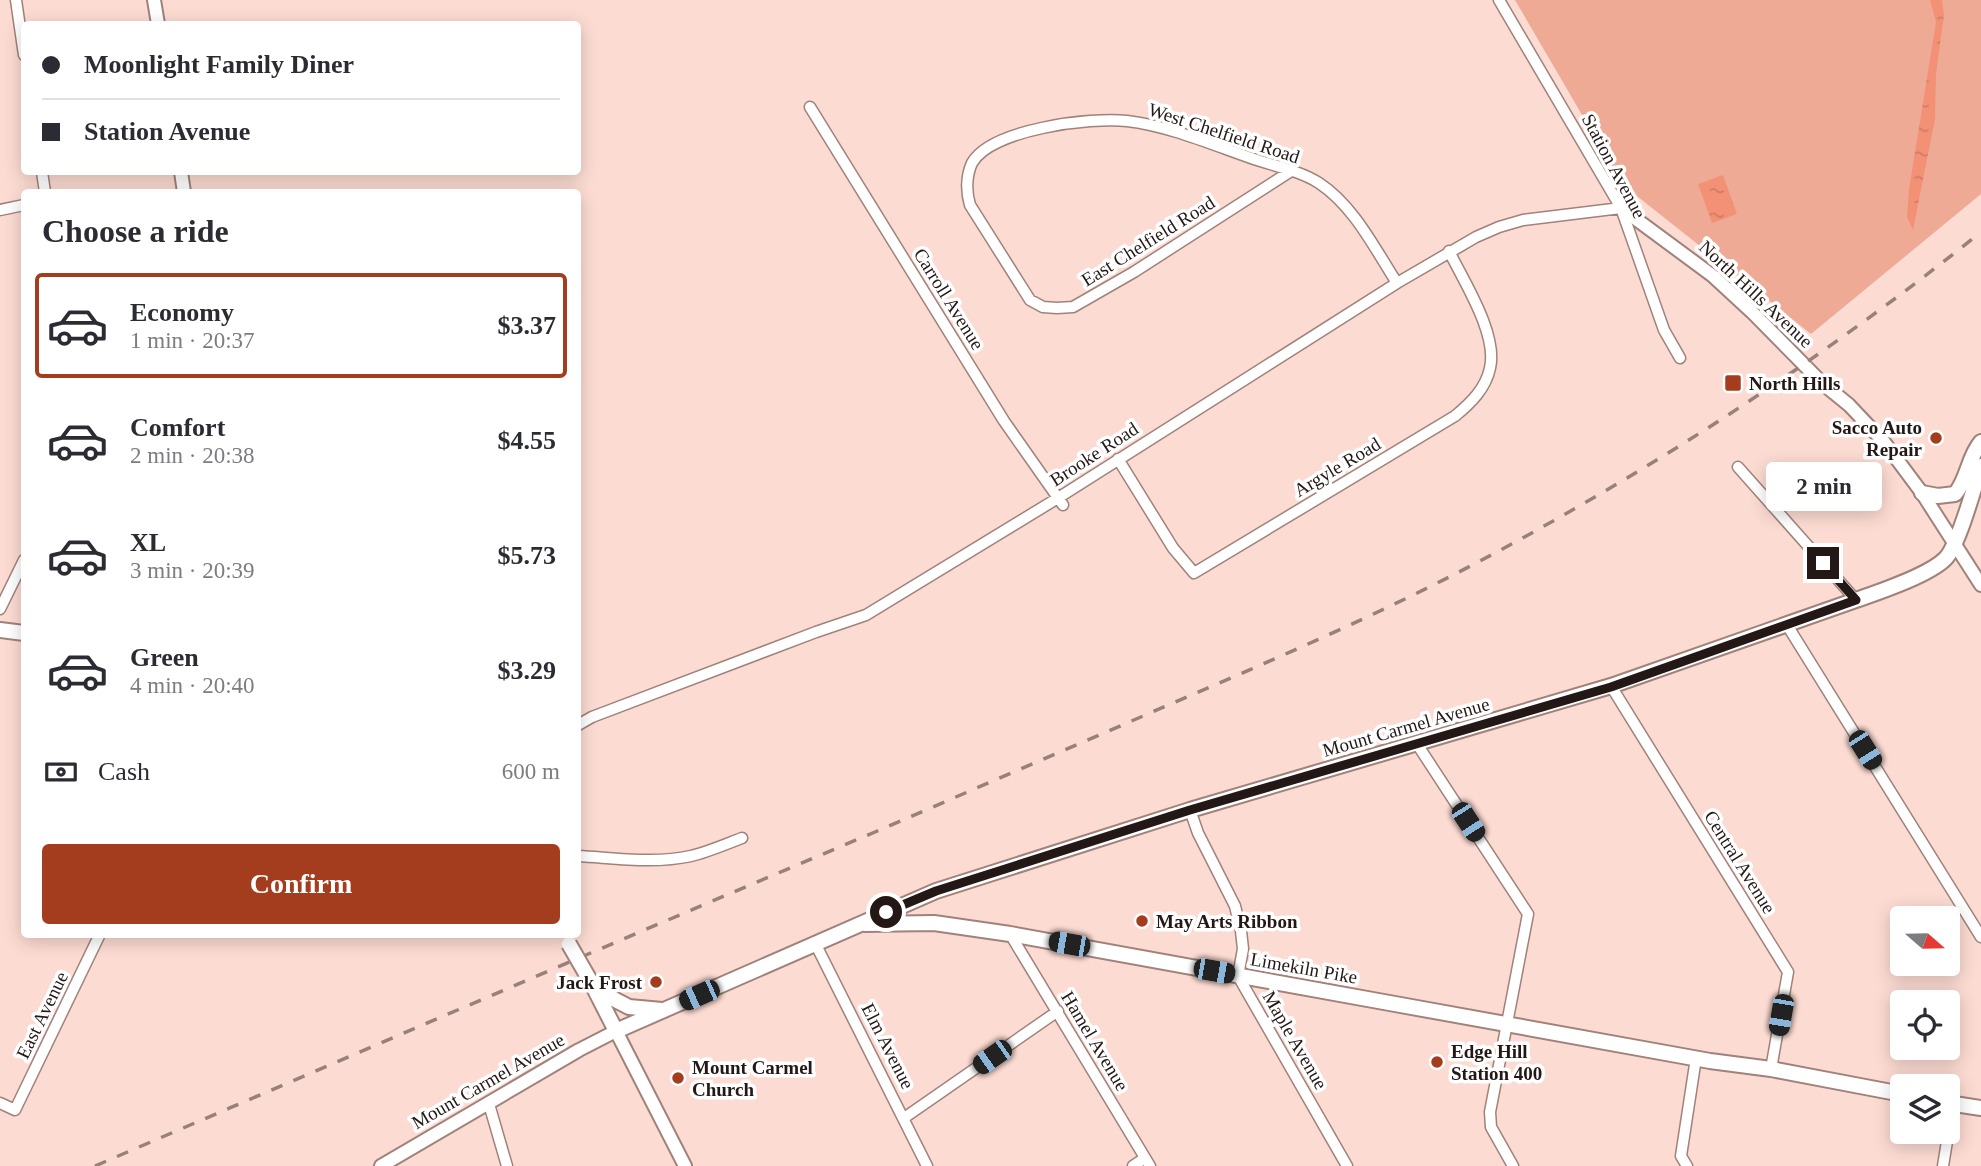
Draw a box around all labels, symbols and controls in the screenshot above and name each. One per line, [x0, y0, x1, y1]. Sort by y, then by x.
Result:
text: Moonlight Family Diner [84, 50, 354, 79]
street label: West Chelfield Road [1146, 99, 1303, 168]
street label: Station Avenue [1578, 110, 1650, 222]
text: Station Avenue [84, 117, 250, 146]
street label: East Chelfield Road [1078, 191, 1219, 290]
text: Choose a ride [42, 213, 229, 249]
street label: North Hills Avenue [1695, 236, 1817, 352]
street label: Carroll Avenue [910, 245, 988, 353]
icon: car [46, 294, 109, 357]
text: Economy [130, 298, 234, 327]
text: $3.37 [498, 311, 556, 340]
text: 1 min · 20:37 [130, 328, 255, 353]
marker: North Hills [1723, 373, 1743, 393]
place label: North Hills [1749, 373, 1840, 394]
icon: car [46, 409, 109, 472]
text: Comfort [130, 413, 225, 442]
street label: Brooke Road [1046, 417, 1142, 490]
place label: Sacco Auto Repair [1832, 417, 1923, 460]
text: $4.55 [498, 426, 556, 455]
marker: Sacco Auto Repair [1928, 430, 1944, 446]
street label: Argyle Road [1290, 433, 1385, 501]
text: 2 min · 20:38 [130, 443, 255, 468]
callout: 2 min [1765, 462, 1881, 510]
text: 2 min [1796, 474, 1852, 499]
icon: car [46, 524, 109, 587]
text: XL [130, 528, 166, 557]
text: $5.73 [498, 541, 556, 570]
route end [1807, 547, 1839, 579]
text: 3 min · 20:39 [130, 558, 255, 583]
icon: car [46, 639, 109, 702]
text: Green [130, 643, 199, 672]
text: $3.29 [498, 656, 556, 685]
text: 4 min · 20:40 [130, 673, 255, 698]
street label: Mount Carmel Avenue [1320, 693, 1492, 761]
car [1845, 727, 1886, 773]
icon: cash [42, 753, 80, 791]
text: Cash [98, 757, 150, 786]
text: 600 m [502, 759, 560, 784]
car [1448, 799, 1489, 845]
street label: Central Avenue [1700, 807, 1780, 917]
button: Confirm [42, 844, 560, 924]
route start [870, 896, 902, 928]
north arrow [1890, 906, 1960, 976]
map controls [1890, 906, 1960, 1144]
place label: May Arts Ribbon [1156, 911, 1298, 932]
marker: May Arts Ribbon [1134, 913, 1150, 929]
car [1047, 930, 1092, 958]
street label: Limekiln Pike [1249, 948, 1359, 988]
car [1192, 957, 1237, 985]
street label: East Avenue [12, 968, 72, 1062]
place label: Jack Frost [556, 972, 643, 993]
marker: Jack Frost [648, 974, 664, 990]
car [676, 977, 723, 1013]
street label: Maple Avenue [1258, 987, 1332, 1093]
street label: Hamel Avenue [1057, 988, 1133, 1094]
button: locate [1890, 990, 1960, 1060]
car [1768, 992, 1795, 1038]
street label: Elm Avenue [858, 1000, 918, 1092]
street label: Mount Carmel Avenue [408, 1029, 568, 1133]
car [969, 1036, 1016, 1078]
place label: Edge Hill Station 400 [1451, 1041, 1542, 1084]
marker: Edge Hill Station 400 [1429, 1054, 1445, 1070]
place label: Mount Carmel Church [692, 1057, 813, 1100]
marker: Mount Carmel Church [670, 1070, 686, 1086]
button: layers [1890, 1074, 1960, 1144]

